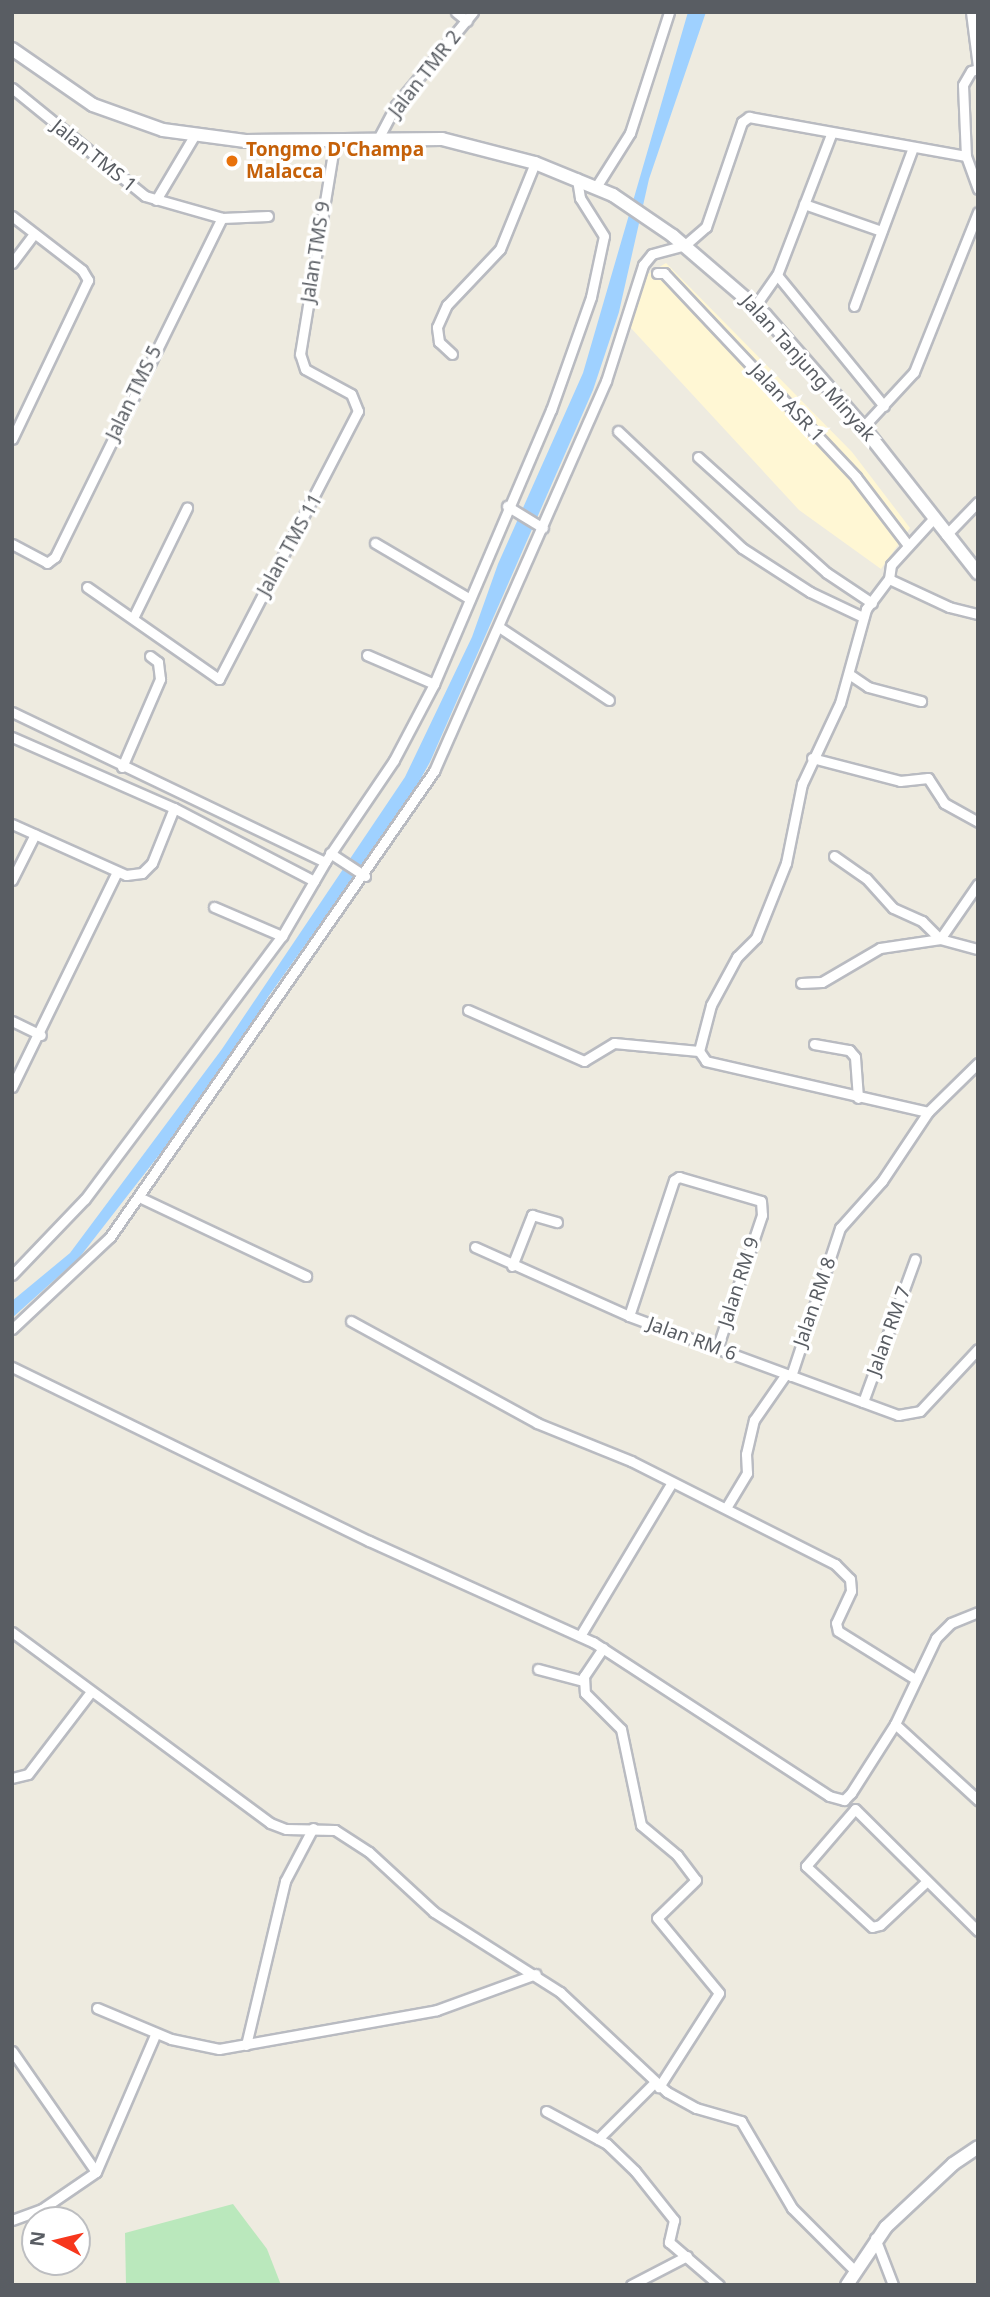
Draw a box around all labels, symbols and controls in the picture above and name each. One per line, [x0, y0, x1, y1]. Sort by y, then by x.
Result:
street label: Jalan TMR 2 [384, 26, 466, 122]
street label: Jalan TMS 1 [47, 115, 141, 197]
place label: Tongmo D'Champa Malacca [246, 139, 424, 183]
marker: Tongmo D'Champa Malacca [224, 153, 240, 169]
street label: Jalan TMS 9 [297, 200, 335, 304]
street label: Jalan Tanjung Minyak [736, 290, 880, 446]
street label: Jalan TMS 5 [101, 342, 167, 444]
street label: Jalan ASR 1 [745, 359, 829, 447]
street label: Jalan TMS 11 [253, 490, 327, 600]
street label: Jalan RM 9 [714, 1234, 764, 1330]
street label: Jalan RM 8 [789, 1254, 841, 1350]
street label: Jalan RM 7 [862, 1283, 916, 1379]
street label: Jalan RM 6 [644, 1312, 740, 1366]
north arrow [21, 2206, 91, 2276]
text: N [23, 2229, 51, 2248]

